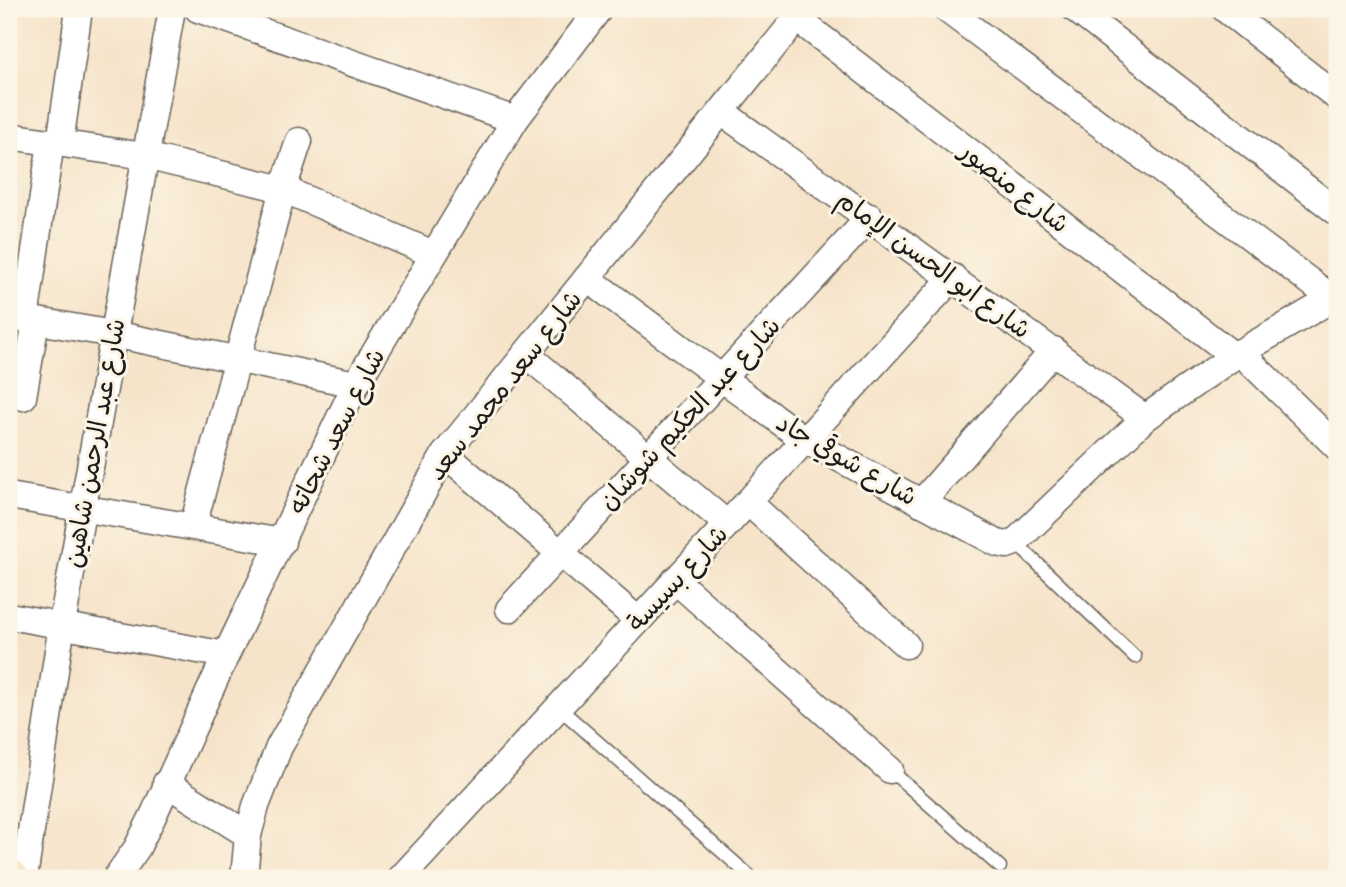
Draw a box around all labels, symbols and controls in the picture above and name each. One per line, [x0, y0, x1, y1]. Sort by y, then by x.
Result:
street label: شارع منصور [949, 134, 1075, 244]
street label: شارع ابو الحسن الإمام [827, 184, 1037, 350]
street label: شارع سعد محمد سعد [420, 284, 593, 490]
street label: شارع عبد الحكيم شوشان [592, 310, 791, 520]
street label: شارع عبد الرحمن شاهين [57, 316, 138, 571]
street label: شارع سعد شحاته [281, 343, 397, 522]
street label: شارع شوقي جاد [768, 406, 923, 517]
street label: شارع بسيسة [620, 519, 739, 642]

